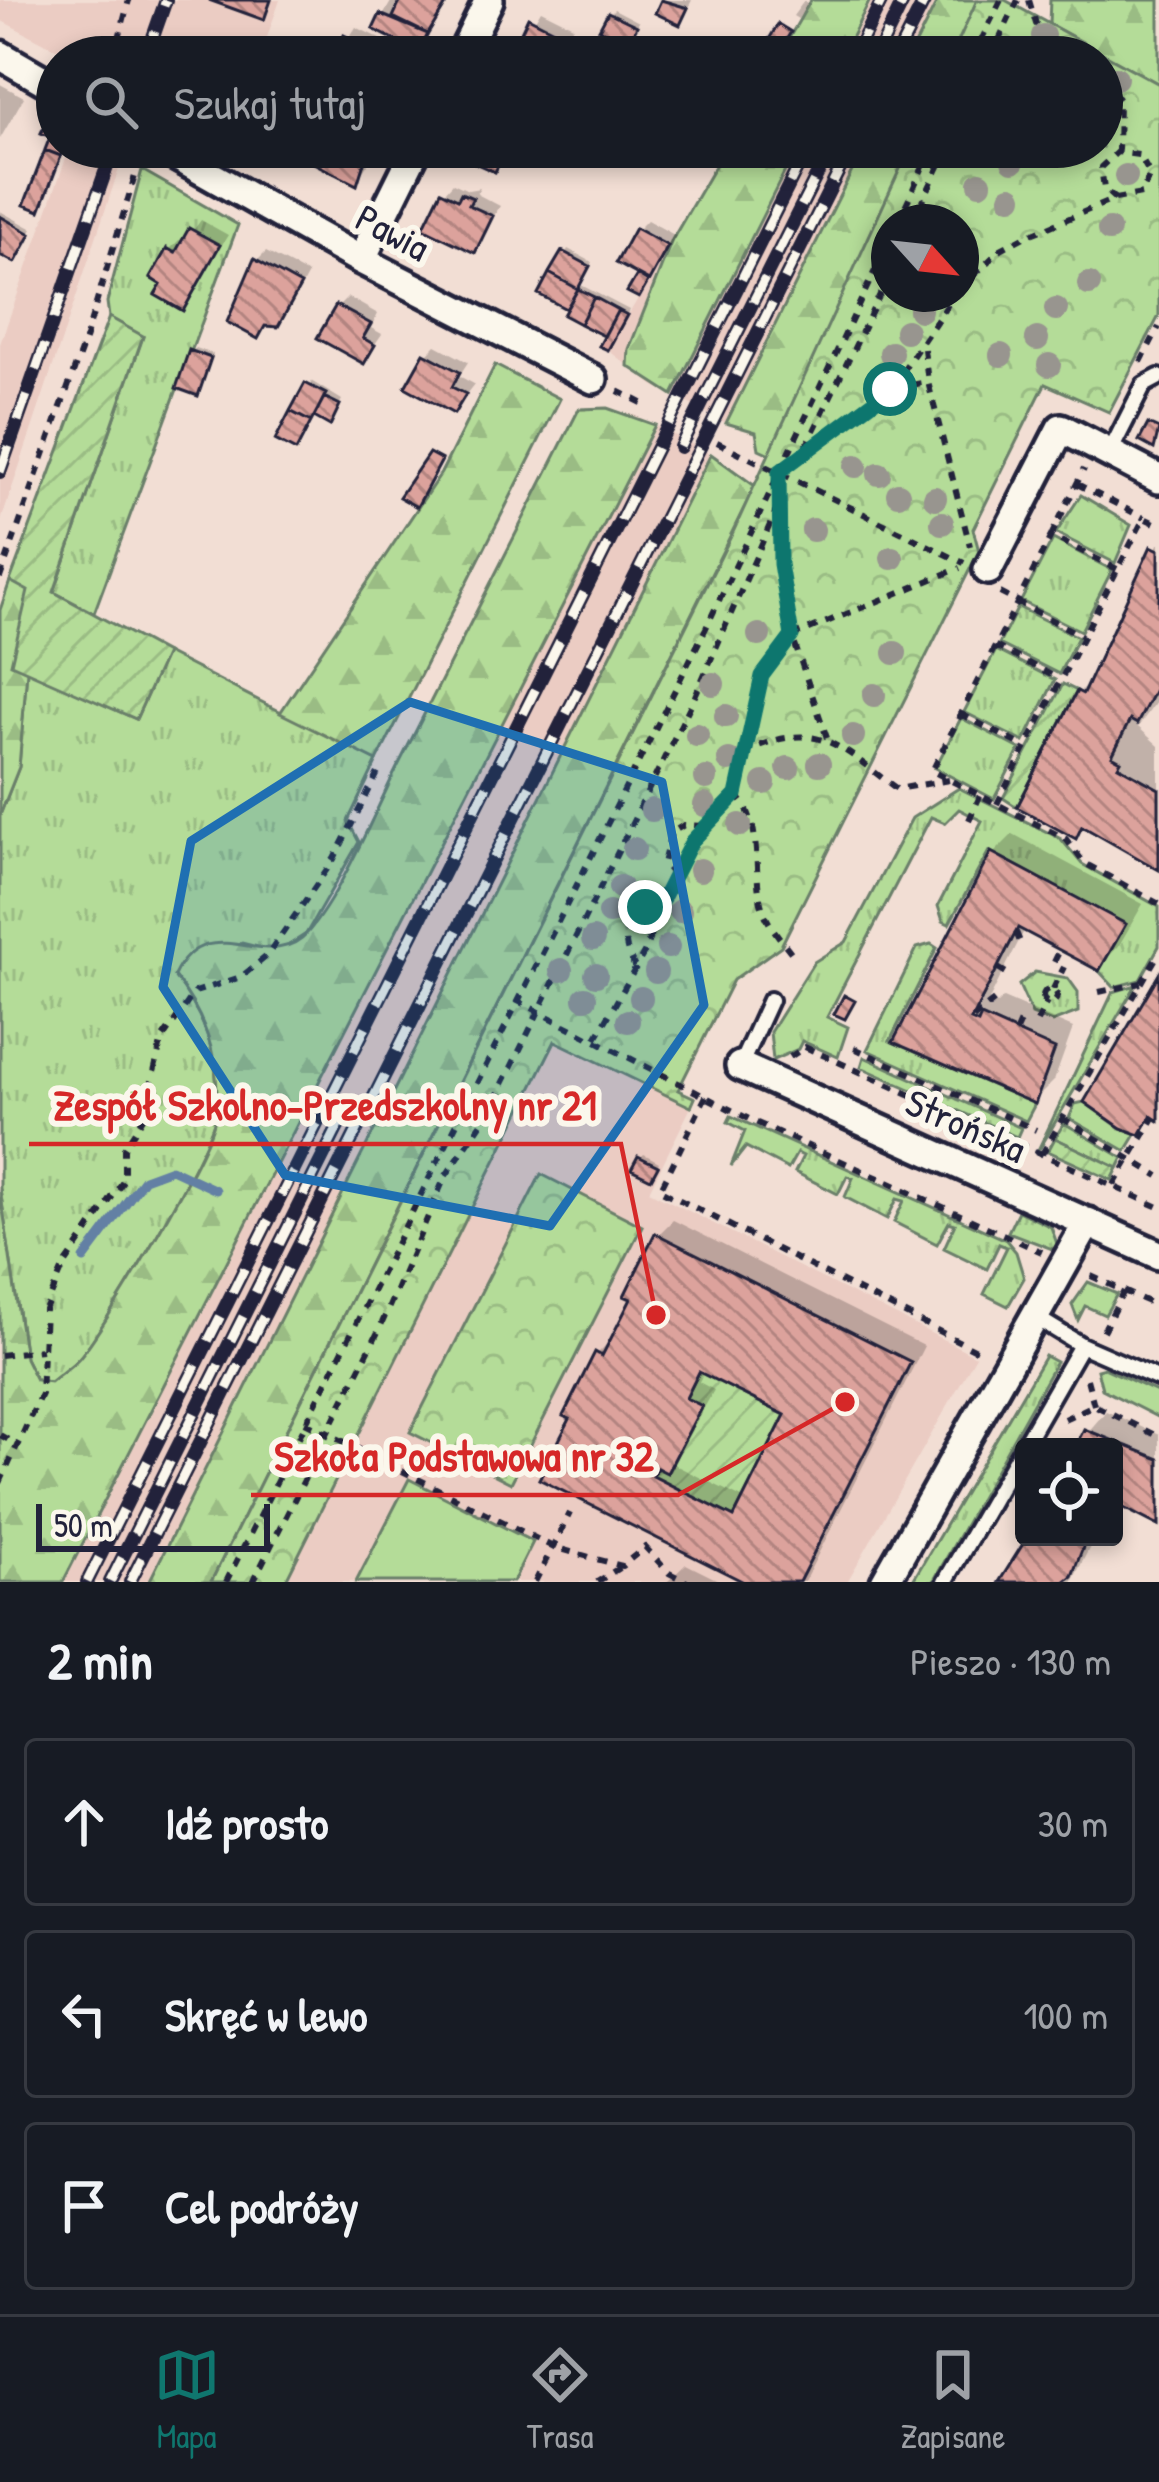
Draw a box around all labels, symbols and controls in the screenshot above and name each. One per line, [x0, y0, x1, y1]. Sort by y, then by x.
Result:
search box [36, 36, 1123, 168]
icon: search [78, 69, 144, 135]
text: Szukaj tutaj [174, 72, 366, 133]
street label: Pawia [347, 190, 439, 273]
north arrow [871, 204, 979, 312]
route start [863, 362, 917, 416]
route end [618, 880, 672, 934]
callout: Zespół Szkolno-Przedszkolny nr 21 [29, 1066, 621, 1144]
street label: Strońska [898, 1075, 1035, 1174]
text: Zespół Szkolno-Przedszkolny nr 21 [53, 1076, 597, 1134]
callout: Szkoła Podstawowa nr 32 [251, 1417, 678, 1495]
text: Szkoła Podstawowa nr 32 [274, 1427, 654, 1484]
map controls [1015, 1438, 1123, 1546]
button: locate [1015, 1438, 1123, 1546]
scale bar [36, 1498, 270, 1551]
text: 50 m [54, 1503, 113, 1547]
text: 2 min [48, 1626, 153, 1695]
text: Pieszo · 130 m [910, 1634, 1111, 1687]
icon: ahead [51, 1789, 117, 1855]
text: Idź prosto [165, 1792, 328, 1853]
text: 30 m [1038, 1796, 1108, 1849]
icon: left [51, 1981, 117, 2047]
text: Skręć w lewo [165, 1984, 367, 2045]
text: 100 m [1023, 1988, 1108, 2041]
icon: arrive [51, 2173, 117, 2239]
text: Cel podróży [165, 2176, 359, 2237]
tab: Mapa [154, 2342, 220, 2458]
tab: Trasa [527, 2342, 593, 2458]
tab: Zapisane [901, 2342, 1005, 2458]

